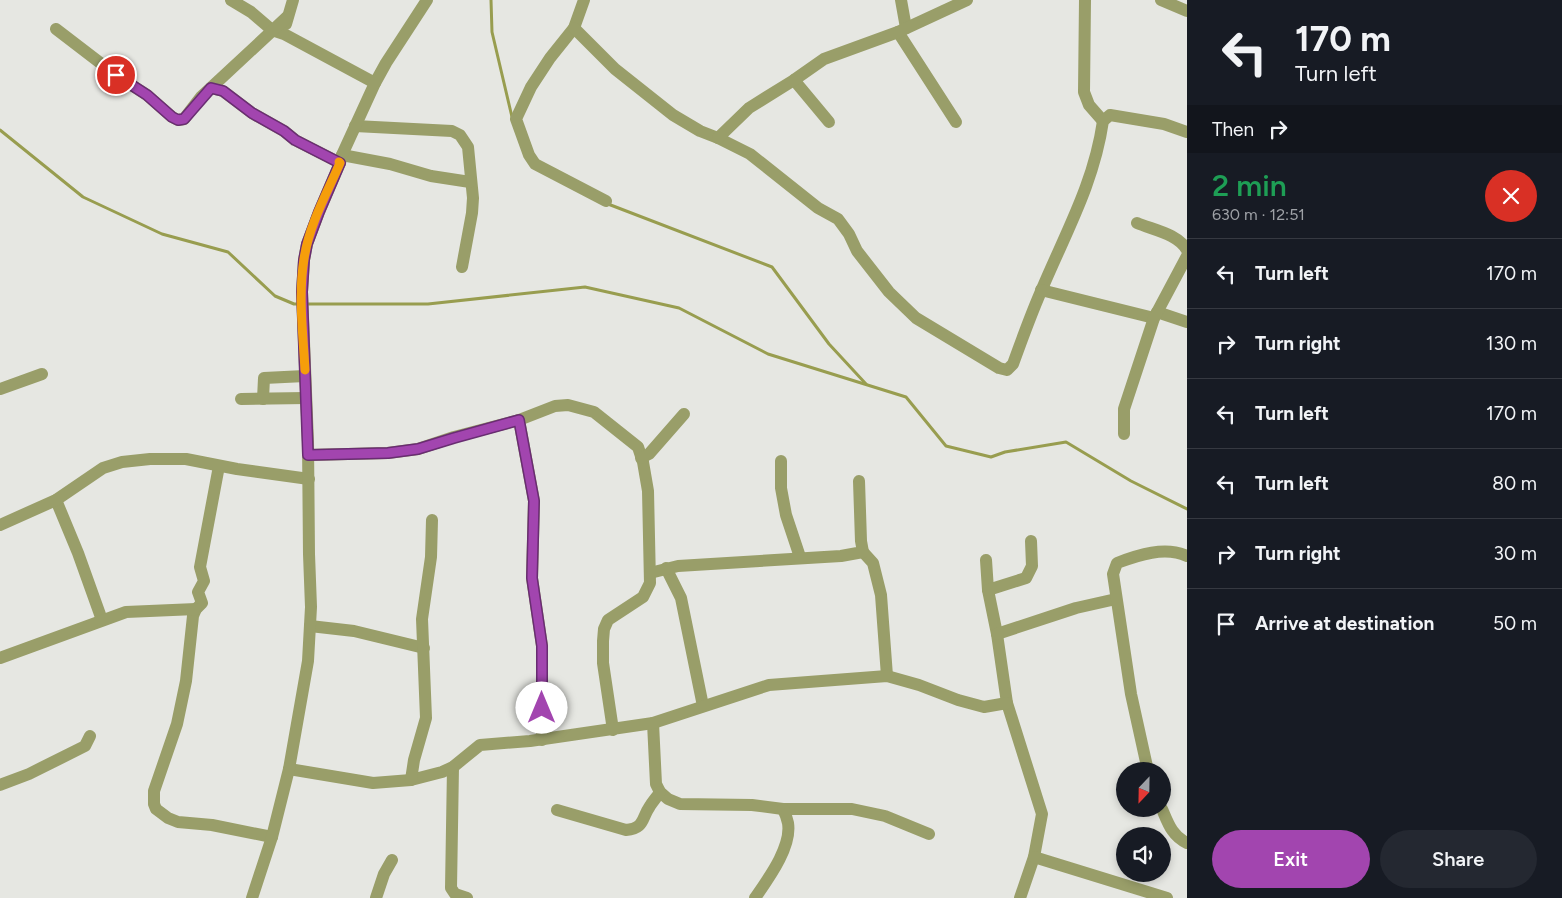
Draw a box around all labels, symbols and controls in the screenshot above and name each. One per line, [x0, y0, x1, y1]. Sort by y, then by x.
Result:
text: 170 m [1295, 18, 1391, 60]
icon: left [1212, 20, 1277, 85]
pin [95, 54, 137, 96]
text: Turn left [1295, 60, 1377, 87]
icon: arrive [102, 61, 130, 89]
icon: right [1264, 115, 1292, 143]
text: Then [1212, 118, 1254, 141]
text: 2 min [1212, 167, 1287, 204]
button: close [1485, 170, 1537, 222]
text: 630 m · 12:51 [1212, 205, 1305, 224]
icon: left [1212, 260, 1240, 288]
text: Turn left [1255, 262, 1329, 285]
text: 170 m [1486, 262, 1537, 285]
icon: right [1212, 330, 1240, 358]
text: Turn right [1255, 332, 1341, 355]
text: 130 m [1486, 332, 1537, 355]
icon: left [1212, 400, 1240, 428]
text: Turn left [1255, 402, 1329, 425]
text: 170 m [1486, 402, 1537, 425]
icon: left [1212, 470, 1240, 498]
text: Turn left [1255, 472, 1329, 495]
text: 80 m [1492, 472, 1537, 495]
icon: right [1212, 540, 1240, 568]
text: Turn right [1255, 542, 1341, 565]
text: 30 m [1494, 542, 1537, 565]
icon: arrive [1212, 610, 1240, 638]
text: Arrive at destination [1255, 612, 1434, 635]
text: 50 m [1493, 612, 1537, 635]
position arrow [515, 681, 567, 733]
north arrow [1116, 762, 1171, 818]
map controls [1116, 762, 1171, 882]
button: sound [1116, 827, 1171, 882]
button: Exit [1212, 830, 1370, 888]
button: Share [1380, 830, 1537, 888]

